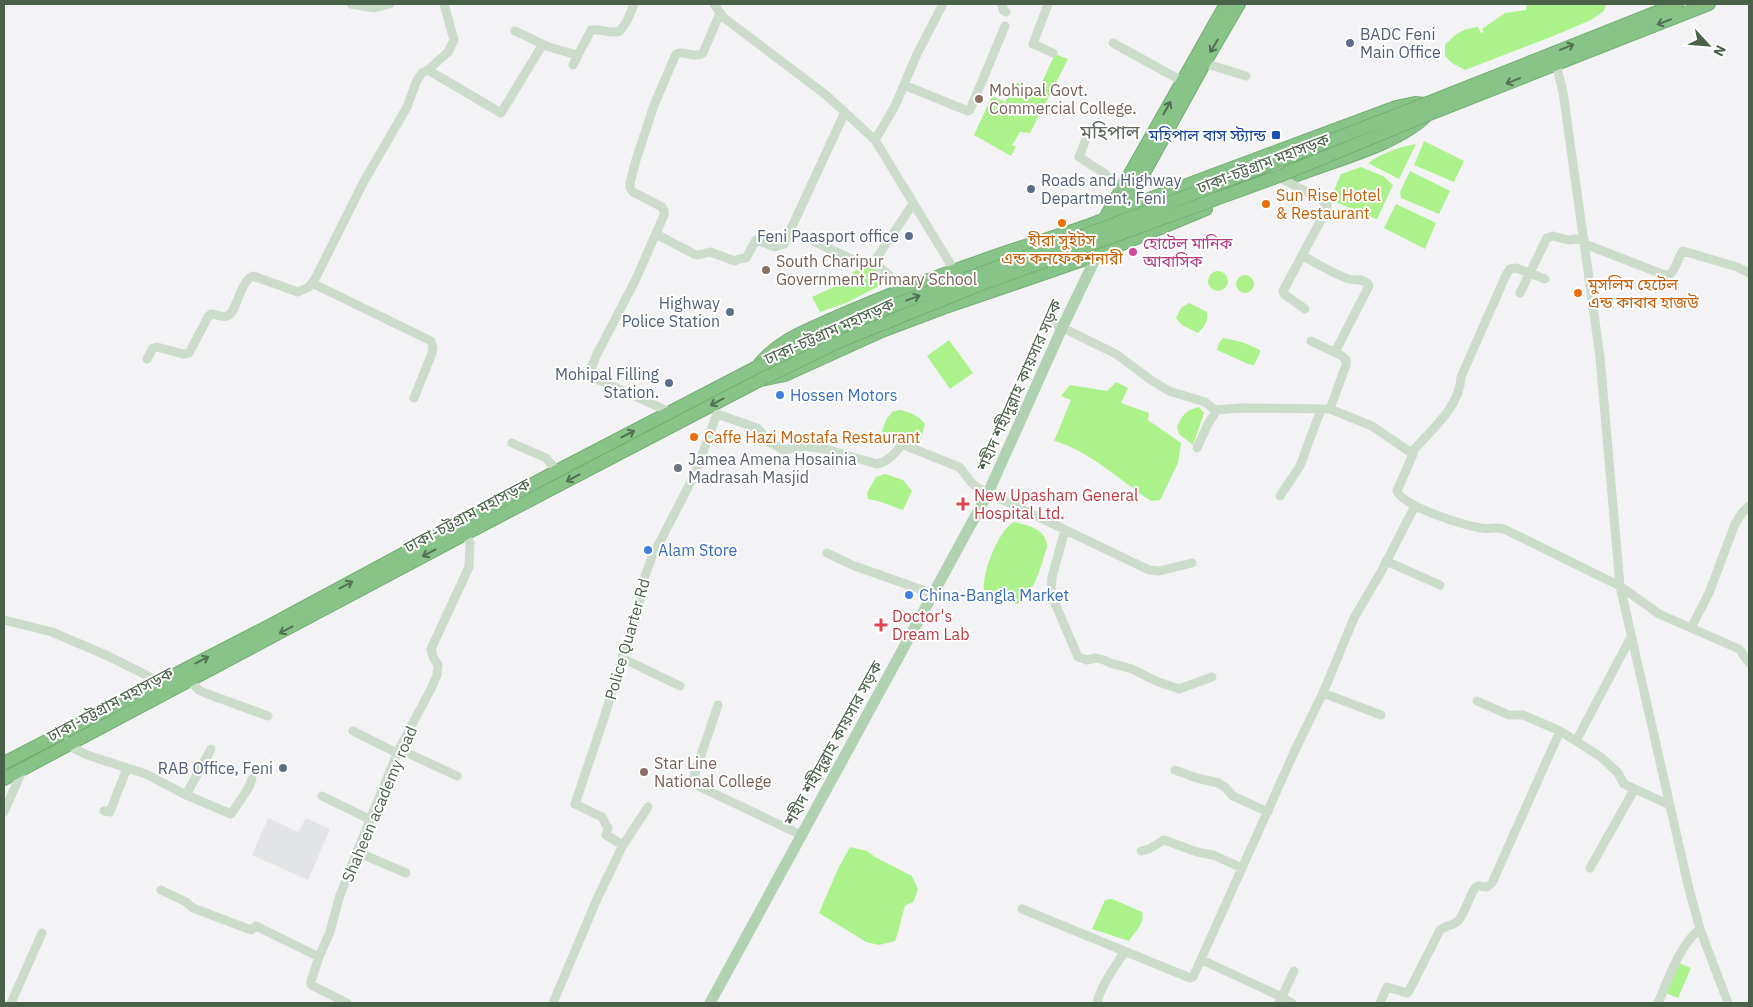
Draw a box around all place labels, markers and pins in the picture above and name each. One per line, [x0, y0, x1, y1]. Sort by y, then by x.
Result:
place label: BADC Feni Main Office [1360, 24, 1441, 62]
marker: BADC Feni Main Office [1344, 37, 1356, 49]
place label: Mohipal Govt. Commercial College. [989, 80, 1137, 118]
marker: Mohipal Govt. Commercial College. [973, 93, 985, 105]
place label: মহিপাল বাস স্ট্যান্ড [1148, 125, 1267, 145]
marker: মহিপাল বাস স্ট্যান্ড [1270, 129, 1282, 141]
place label: Roads and Highway Department, Feni [1041, 170, 1181, 208]
marker: Roads and Highway Department, Feni [1025, 183, 1037, 195]
place label: Sun Rise Hotel & Restaurant [1276, 185, 1381, 223]
marker: Sun Rise Hotel & Restaurant [1260, 198, 1272, 210]
marker: হীরা সুইটস এন্ড কনফেকশনারী [1056, 217, 1068, 229]
place label: Feni Paasport office [757, 226, 899, 246]
marker: Feni Paasport office [903, 230, 915, 242]
place label: হীরা সুইটস এন্ড কনফেকশনারী [1001, 230, 1123, 268]
place label: হোটেল মানিক আবাসিক [1142, 233, 1234, 271]
marker: হোটেল মানিক আবাসিক [1127, 246, 1139, 258]
place label: South Charipur Government Primary School [776, 251, 977, 289]
marker: South Charipur Government Primary School [760, 264, 772, 276]
place label: মুসলিম হেটেল এন্ড কাবাব হাজউ [1587, 274, 1699, 312]
marker: মুসলিম হেটেল এন্ড কাবাব হাজউ [1572, 287, 1584, 299]
place label: Highway Police Station [622, 293, 720, 331]
marker: Highway Police Station [724, 306, 736, 318]
place label: Mohipal Filling Station. [555, 364, 660, 402]
marker: Mohipal Filling Station. [663, 377, 675, 389]
place label: Hossen Motors [790, 385, 898, 405]
marker: Hossen Motors [774, 389, 786, 401]
place label: Caffe Hazi Mostafa Restaurant [704, 427, 920, 447]
marker: Caffe Hazi Mostafa Restaurant [688, 431, 700, 443]
place label: Jamea Amena Hosainia Madrasah Masjid [688, 449, 857, 487]
marker: Jamea Amena Hosainia Madrasah Masjid [672, 462, 684, 474]
place label: New Upasham General Hospital Ltd. [974, 485, 1138, 523]
marker: New Upasham General Hospital Ltd. [956, 497, 970, 511]
place label: Alam Store [658, 540, 737, 560]
marker: Alam Store [642, 544, 654, 556]
place label: China-Bangla Market [919, 585, 1069, 605]
marker: China-Bangla Market [903, 589, 915, 601]
place label: Doctor's Dream Lab [892, 606, 969, 644]
marker: Doctor's Dream Lab [874, 618, 888, 632]
place label: Star Line National College [654, 753, 772, 791]
place label: RAB Office, Feni [158, 758, 273, 778]
marker: RAB Office, Feni [277, 762, 289, 774]
marker: Star Line National College [638, 766, 650, 778]

